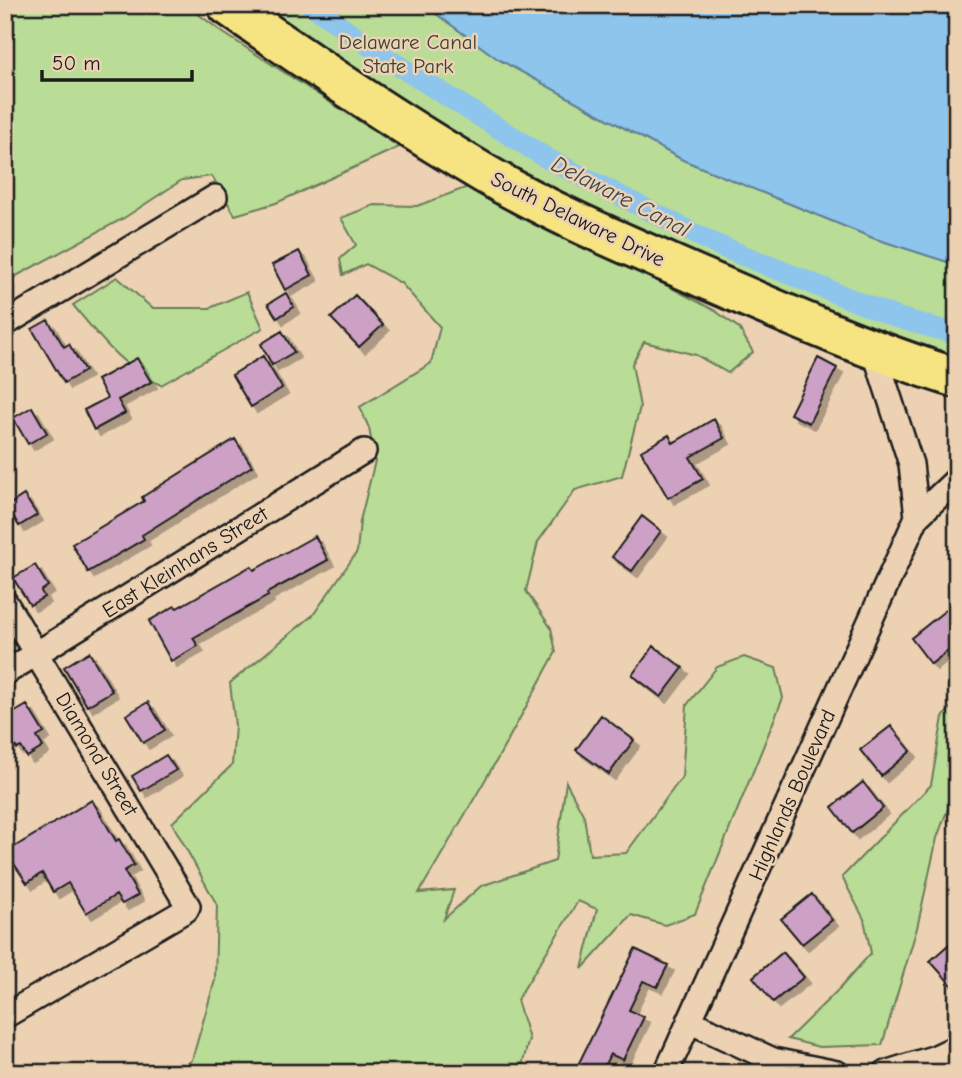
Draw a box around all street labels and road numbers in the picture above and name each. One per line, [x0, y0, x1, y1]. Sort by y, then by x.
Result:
street label: South Delaware Drive [487, 166, 669, 272]
street label: East Kleinhans Street [98, 501, 273, 623]
street label: Diamond Street [51, 688, 144, 821]
street label: Highlands Boulevard [744, 706, 840, 884]

